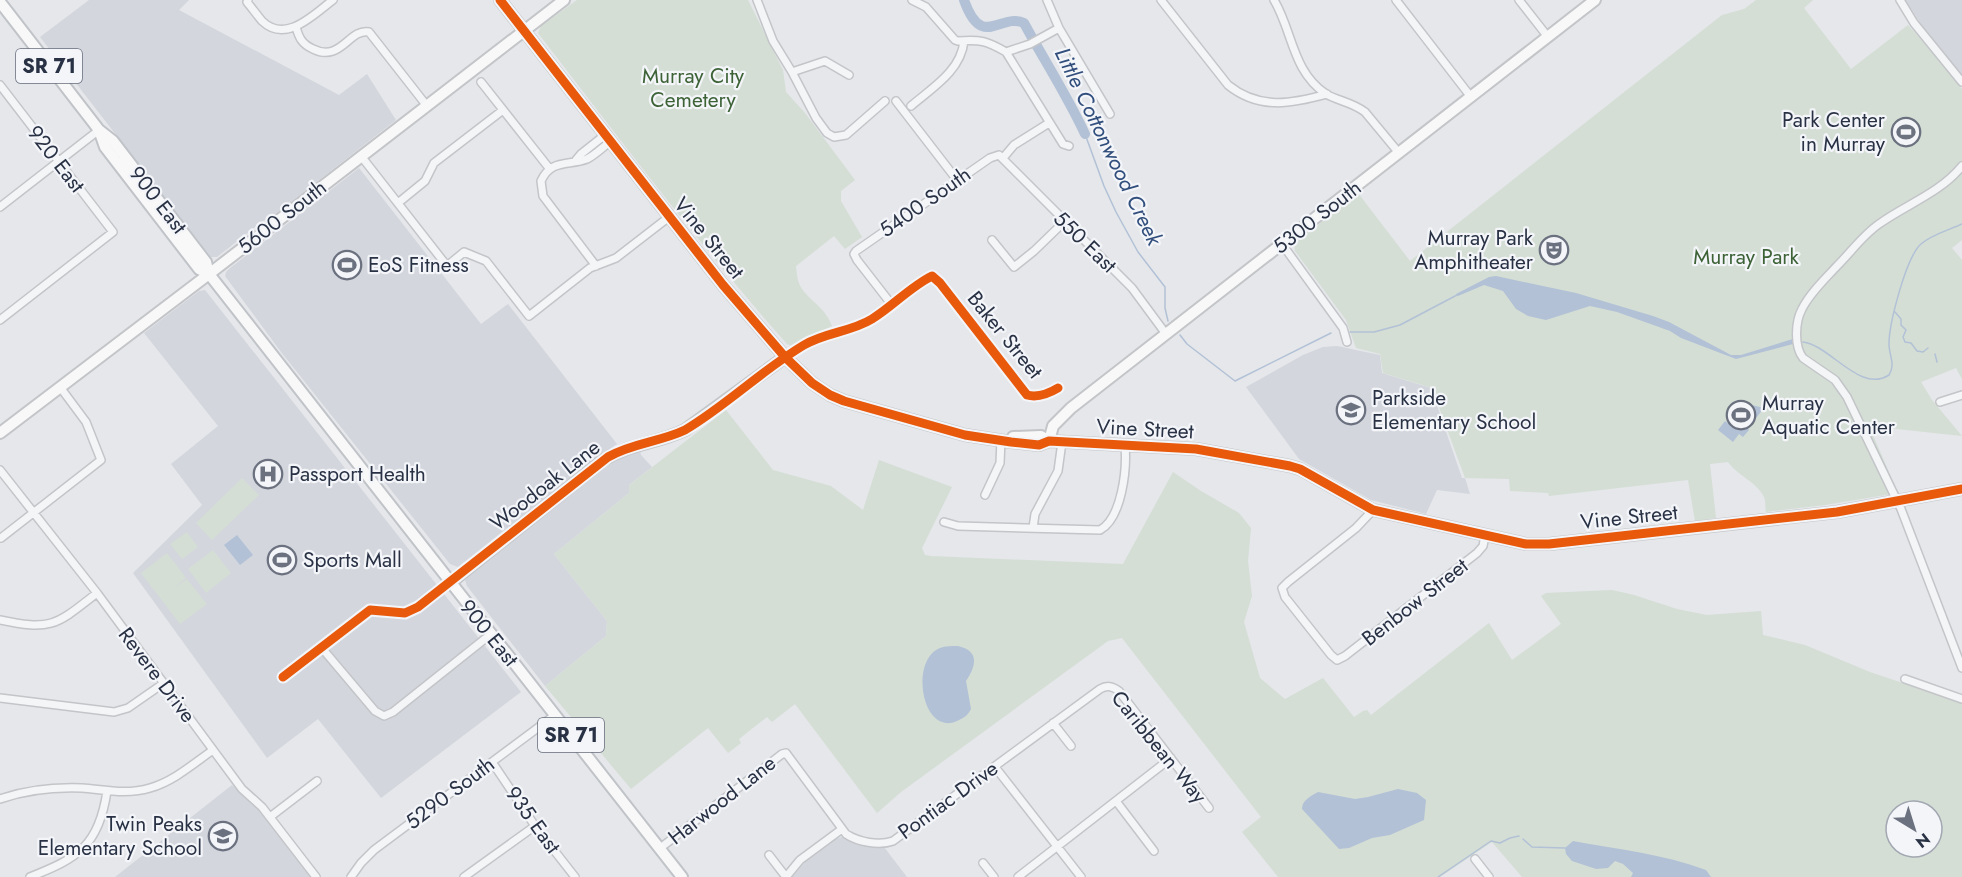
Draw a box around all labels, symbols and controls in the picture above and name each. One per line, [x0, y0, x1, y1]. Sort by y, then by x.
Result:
water label: Little Cottonwood Creek [1047, 42, 1172, 252]
road number: SR 71 [16, 49, 82, 83]
park label: Murray City Cemetery [642, 61, 745, 115]
place label: Park Center in Murray [1782, 105, 1886, 159]
sports icon: Park Center in Murray [1890, 116, 1922, 148]
street label: 920 East [20, 119, 92, 199]
street label: 5400 South [873, 159, 977, 245]
street label: 900 East [122, 160, 194, 240]
street label: 5600 South [231, 173, 333, 261]
street label: 5300 South [1266, 173, 1368, 261]
street label: Vine Street [667, 191, 751, 285]
street label: 550 East [1047, 204, 1123, 280]
place label: Murray Park Amphitheater [1414, 223, 1534, 277]
theatre icon: Murray Park Amphitheater [1538, 234, 1570, 266]
park label: Murray Park [1693, 242, 1799, 272]
sports icon: EoS Fitness [331, 249, 363, 281]
place label: EoS Fitness [368, 250, 469, 280]
street label: Baker Street [960, 285, 1050, 385]
place label: Parkside Elementary School [1372, 383, 1536, 437]
place label: Murray Aquatic Center [1762, 388, 1896, 442]
school or university icon: Parkside Elementary School [1335, 394, 1367, 426]
sports icon: Murray Aquatic Center [1725, 399, 1757, 431]
street label: Vine Street [1095, 411, 1195, 447]
street label: Woodoak Lane [484, 432, 607, 538]
hospital icon: Passport Health [252, 458, 284, 490]
place label: Passport Health [289, 459, 426, 489]
street label: Vine Street [1579, 497, 1679, 537]
sports icon: Sports Mall [266, 544, 298, 576]
place label: Sports Mall [303, 545, 402, 575]
street label: Benbow Street [1356, 551, 1474, 653]
street label: 900 East [453, 593, 525, 673]
street label: Revere Drive [111, 621, 203, 729]
street label: Caribbean Way [1104, 684, 1214, 810]
road number: SR 71 [538, 718, 604, 752]
street label: Harwood Lane [662, 748, 782, 852]
street label: 5290 South [399, 749, 501, 837]
street label: Pontiac Drive [892, 753, 1004, 847]
street label: 935 East [498, 780, 568, 860]
north arrow [1884, 799, 1944, 859]
place label: Twin Peaks Elementary School [38, 809, 202, 863]
school or university icon: Twin Peaks Elementary School [207, 820, 239, 852]
text: N [1911, 827, 1935, 853]

